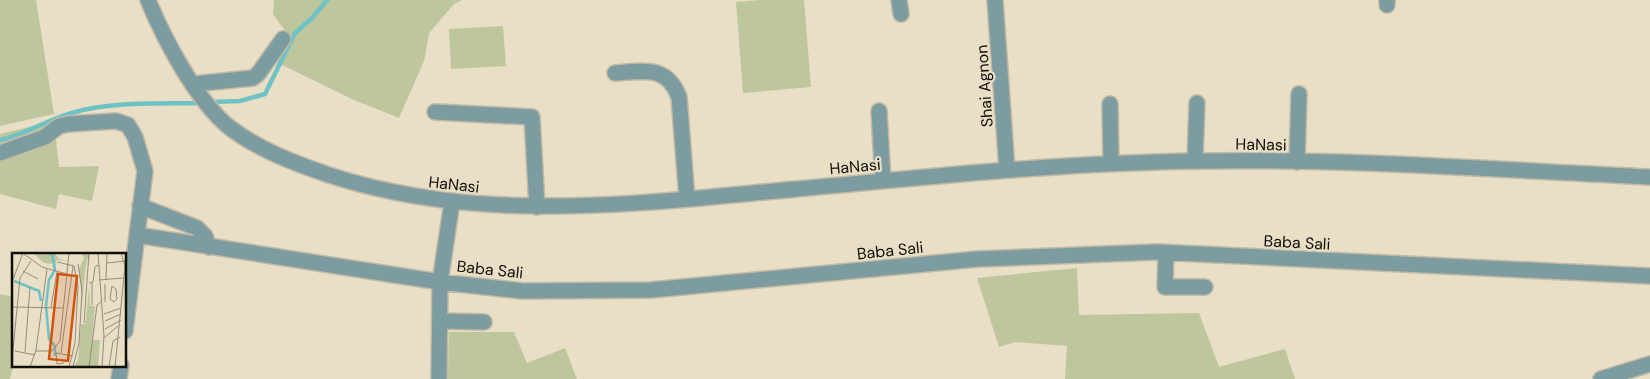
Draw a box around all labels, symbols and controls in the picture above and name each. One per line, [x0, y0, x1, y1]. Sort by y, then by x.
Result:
street label: Shai Agnon [971, 44, 998, 128]
street label: HaNasi [1235, 134, 1287, 155]
street label: HaNasi [829, 154, 881, 179]
street label: HaNasi [427, 171, 481, 198]
street label: Baba Sali [1263, 230, 1331, 255]
street label: Baba Sali [856, 237, 924, 264]
inset map [12, 253, 126, 366]
street label: Baba Sali [456, 256, 524, 283]

